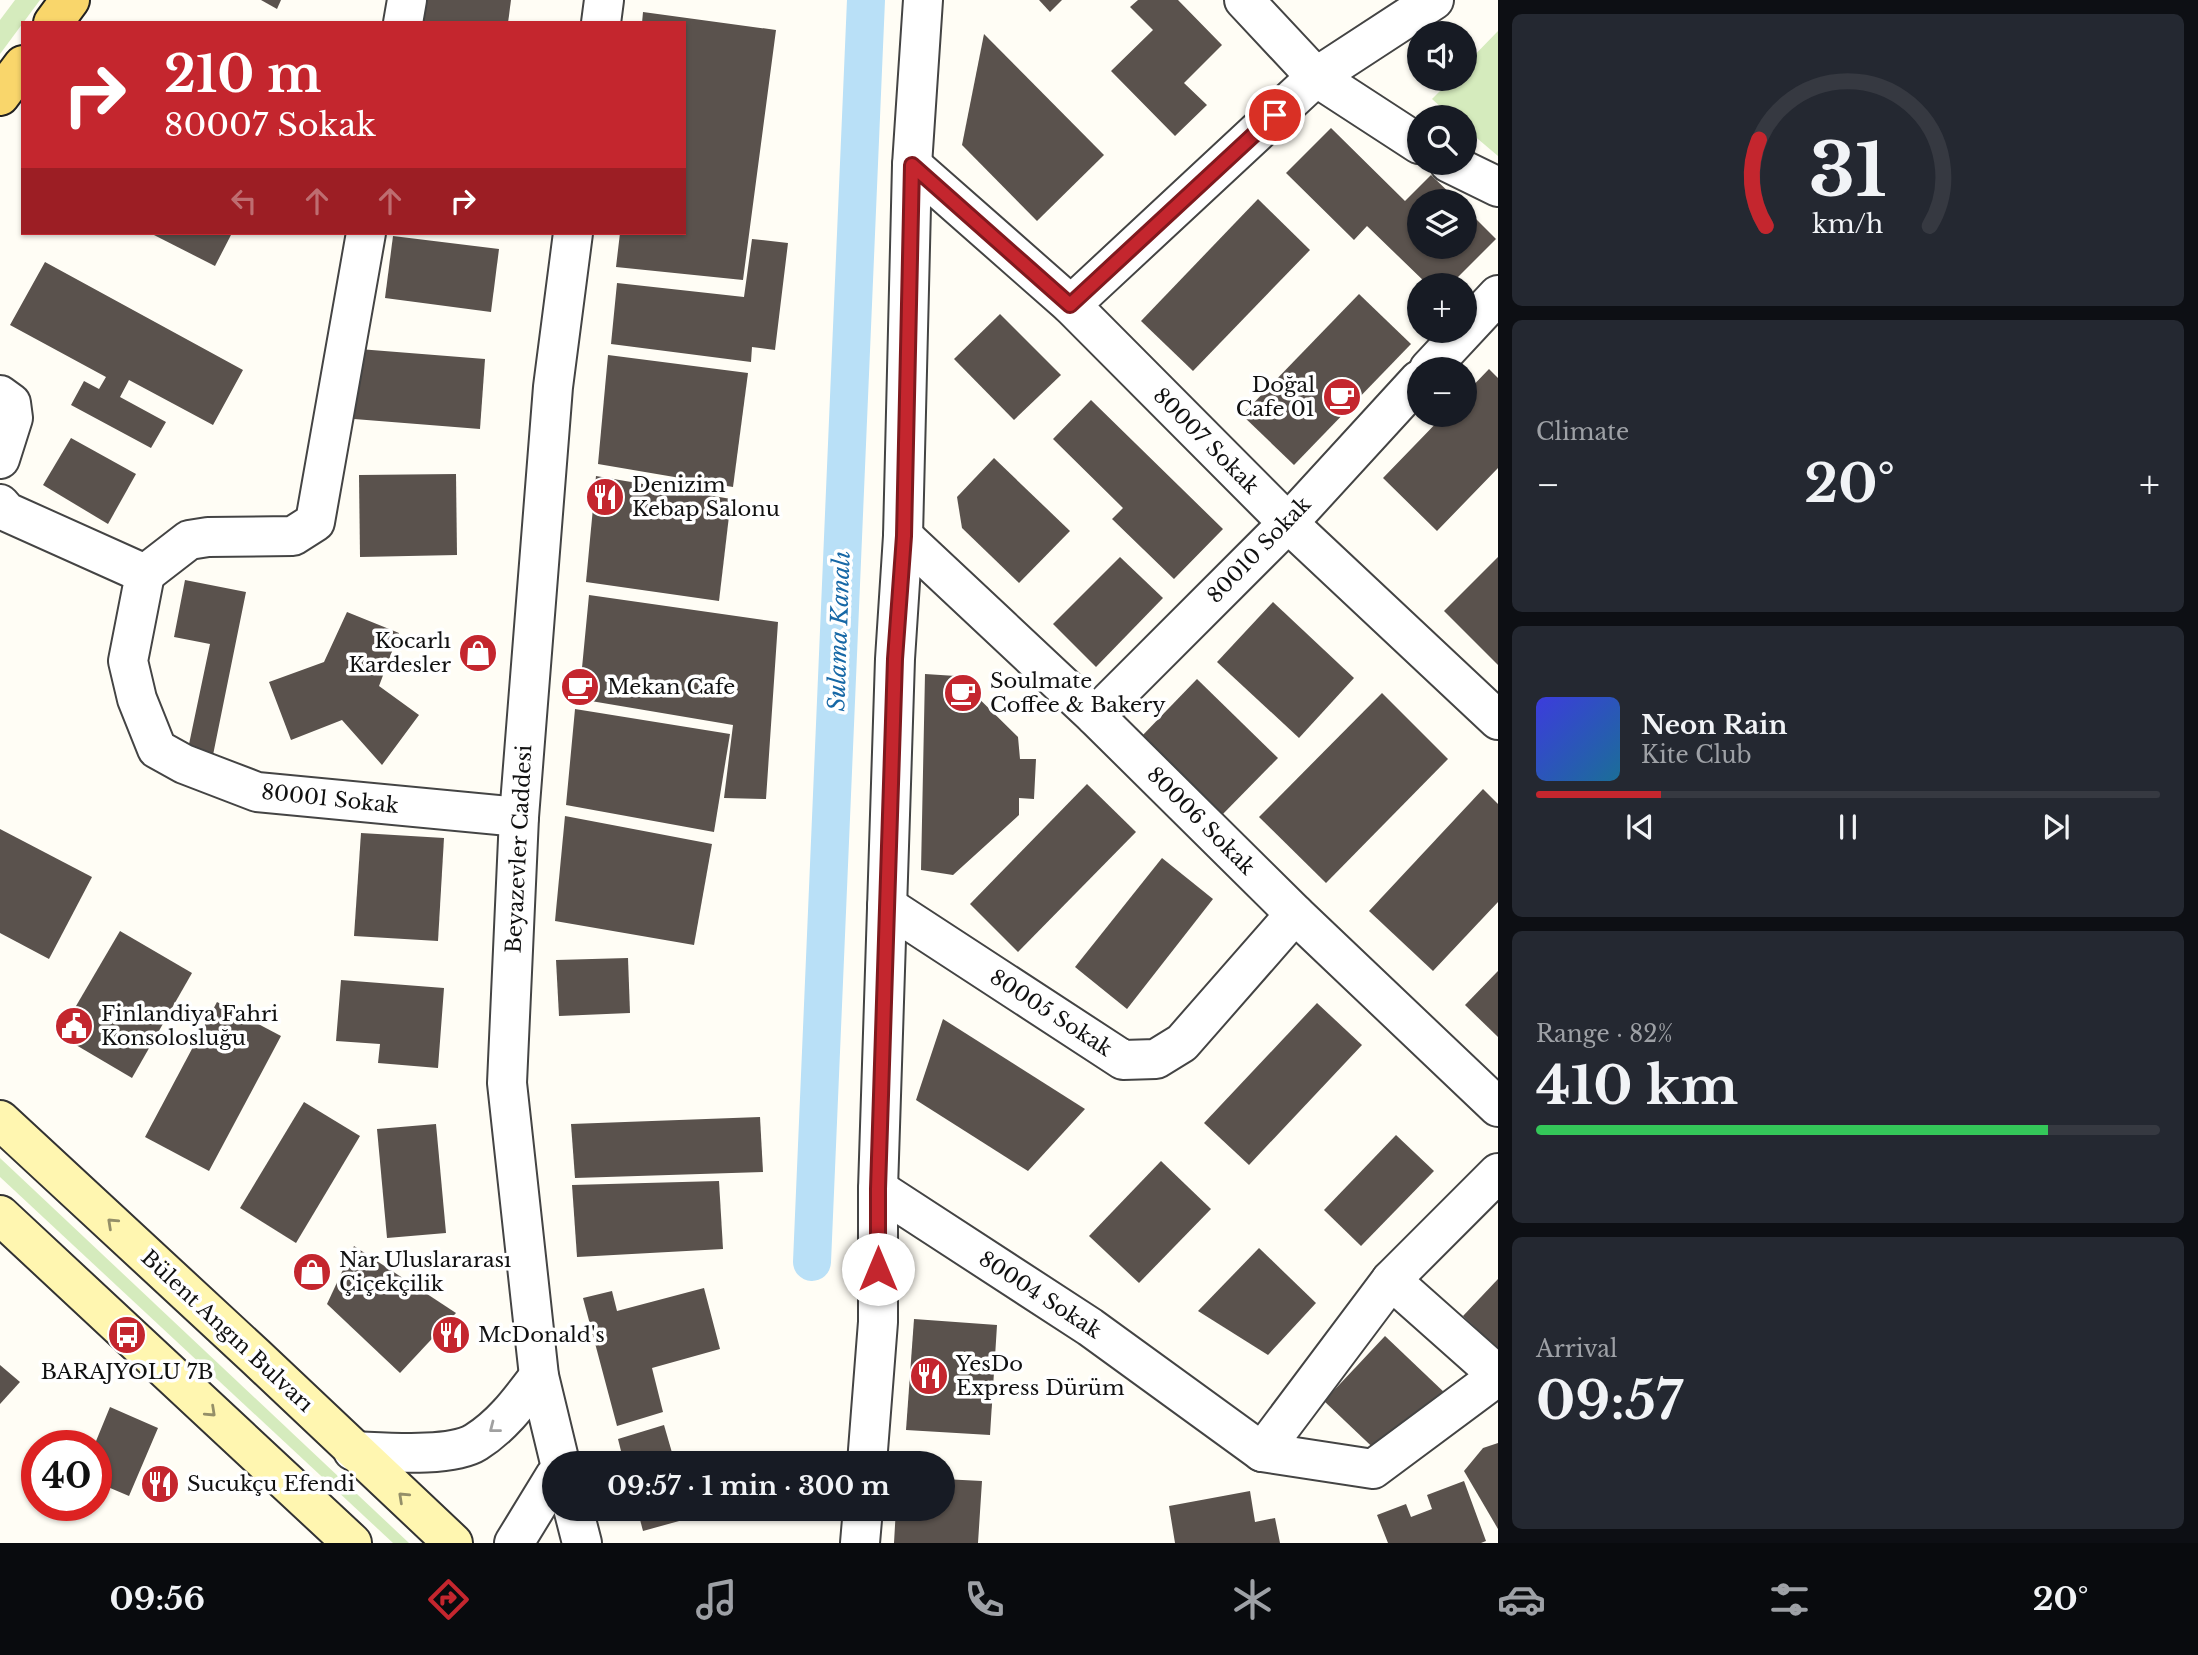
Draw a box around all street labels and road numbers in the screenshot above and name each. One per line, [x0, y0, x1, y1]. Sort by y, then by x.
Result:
street label: 80007 Sokak [1148, 383, 1264, 499]
street label: 80010 Sokak [1202, 491, 1316, 609]
street label: Beyazevler Caddesi [501, 744, 537, 954]
street label: 80006 Sokak [1142, 762, 1260, 880]
street label: 80001 Sokak [260, 779, 400, 819]
street label: 80005 Sokak [985, 964, 1117, 1062]
street label: Bülent Angın Bulvarı [136, 1245, 318, 1417]
street label: 80004 Sokak [974, 1246, 1106, 1344]

